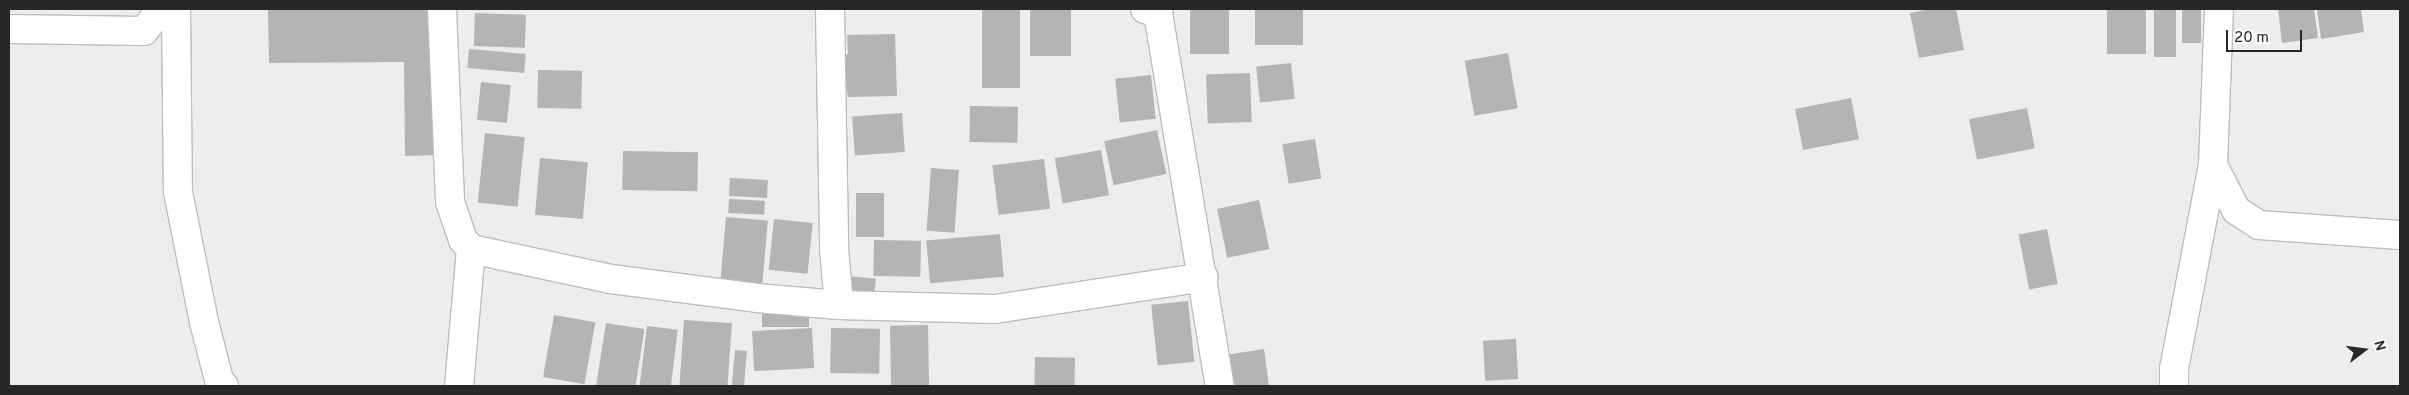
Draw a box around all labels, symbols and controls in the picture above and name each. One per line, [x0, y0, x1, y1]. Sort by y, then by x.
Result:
scale bar [2229, 20, 2305, 52]
text: 20 m [2234, 29, 2269, 48]
north arrow [2339, 325, 2389, 375]
text: N [2369, 339, 2388, 353]

